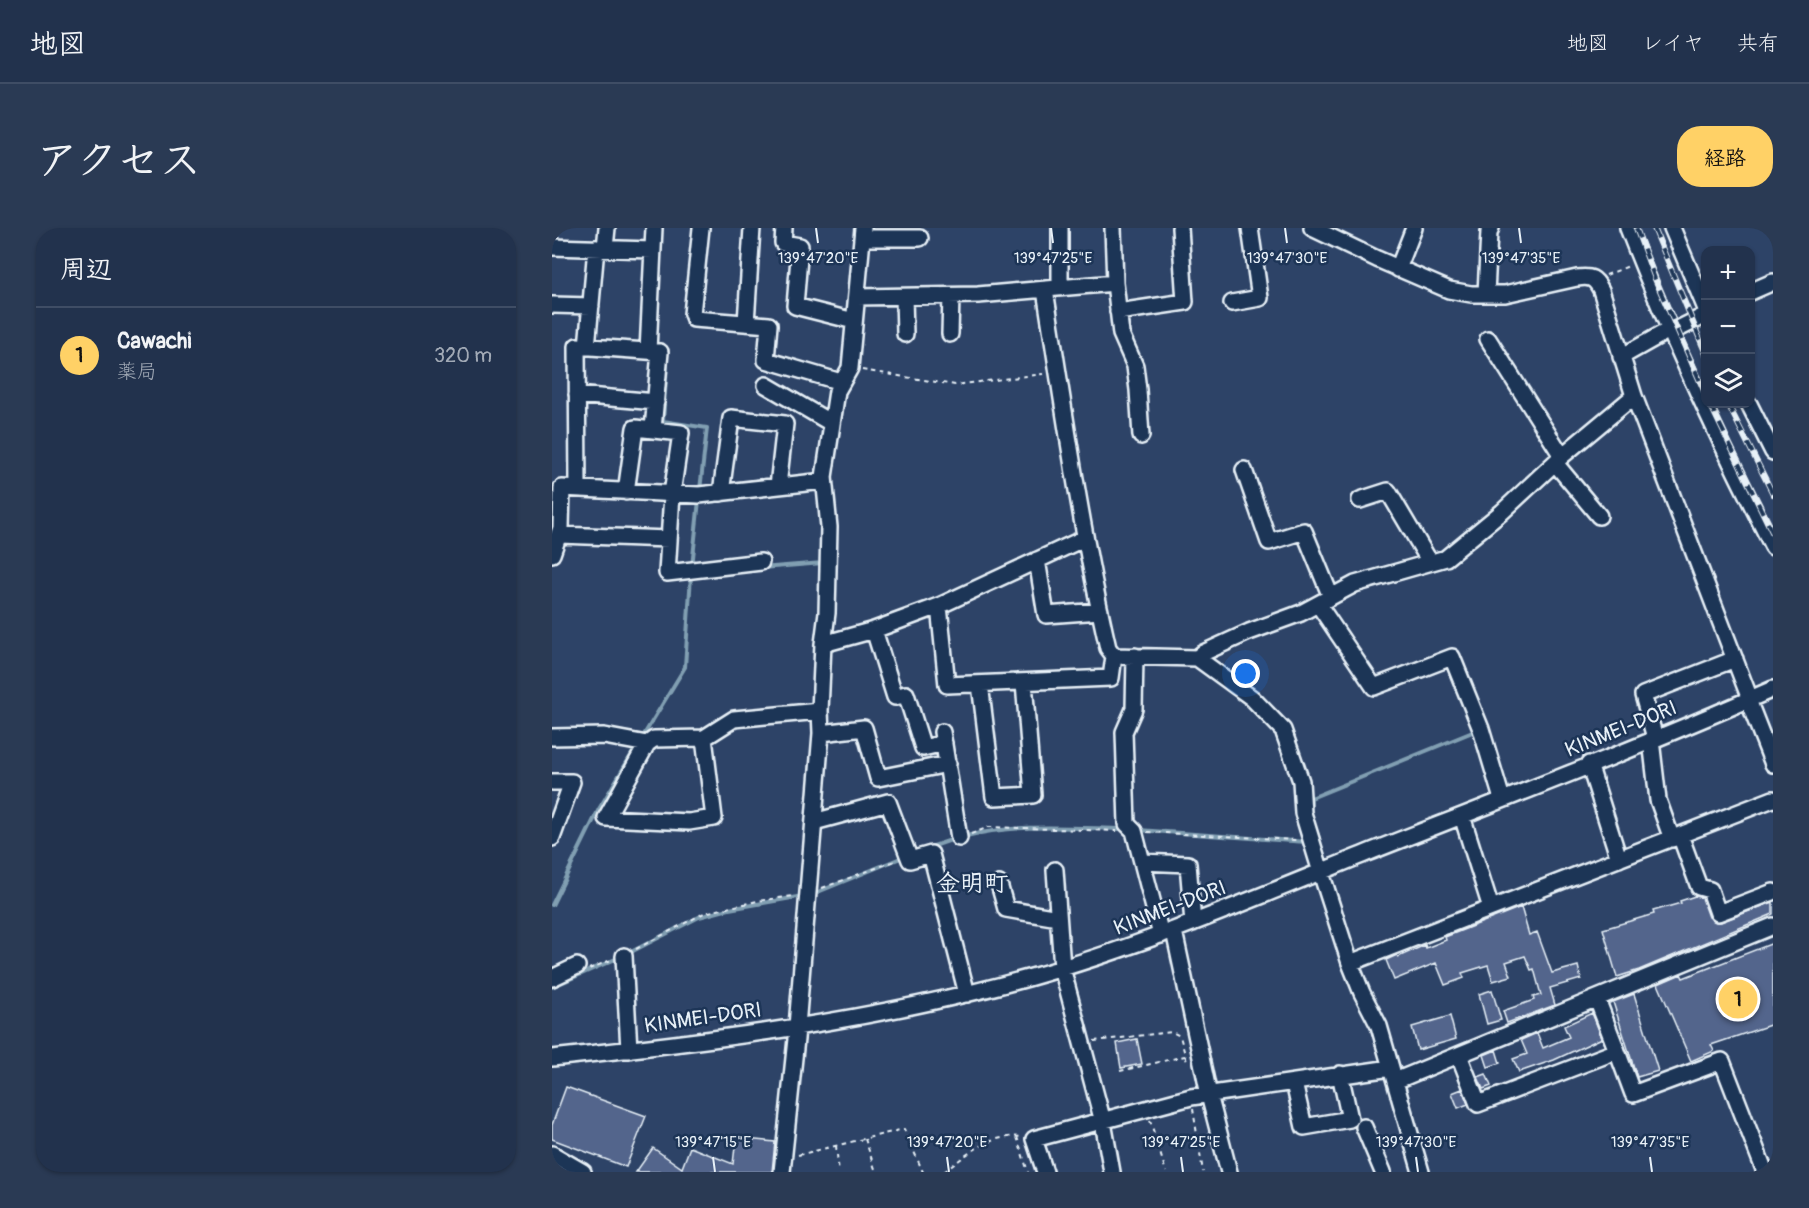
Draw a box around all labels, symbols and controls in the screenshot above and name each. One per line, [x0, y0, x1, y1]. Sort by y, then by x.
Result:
text: 地図 [30, 27, 86, 62]
text: 地図 [1567, 30, 1609, 57]
text: レイヤ [1642, 30, 1704, 57]
text: 共有 [1737, 30, 1779, 57]
button: 経路 [1677, 126, 1773, 187]
text: アクセス [36, 135, 201, 187]
map controls [1701, 246, 1755, 408]
button: + [1701, 246, 1755, 300]
text: 139°47'20"E [778, 249, 859, 268]
text: 139°47'25"E [1014, 249, 1092, 268]
text: 139°47'30"E [1247, 249, 1328, 268]
text: 139°47'35"E [1482, 249, 1560, 268]
text: 周辺 [60, 254, 112, 286]
button: − [1701, 300, 1755, 354]
text: Cawachi [117, 327, 192, 355]
text: 1 [76, 343, 83, 368]
text: 320 m [434, 343, 492, 368]
button: layers [1701, 354, 1755, 408]
text: 薬局 [117, 359, 157, 384]
your location [1231, 659, 1260, 688]
street label: KINMEI-DORI [1561, 694, 1681, 764]
district label: 金明町 [936, 869, 1008, 898]
street label: KINMEI-DORI [1110, 874, 1230, 942]
pin: 1 [1718, 976, 1758, 1022]
street label: KINMEI-DORI [643, 996, 763, 1040]
text: 139°47'15"E [675, 1133, 751, 1152]
text: 139°47'20"E [907, 1133, 988, 1152]
text: 139°47'25"E [1142, 1133, 1220, 1152]
text: 139°47'30"E [1376, 1133, 1457, 1152]
text: 139°47'35"E [1611, 1133, 1689, 1152]

